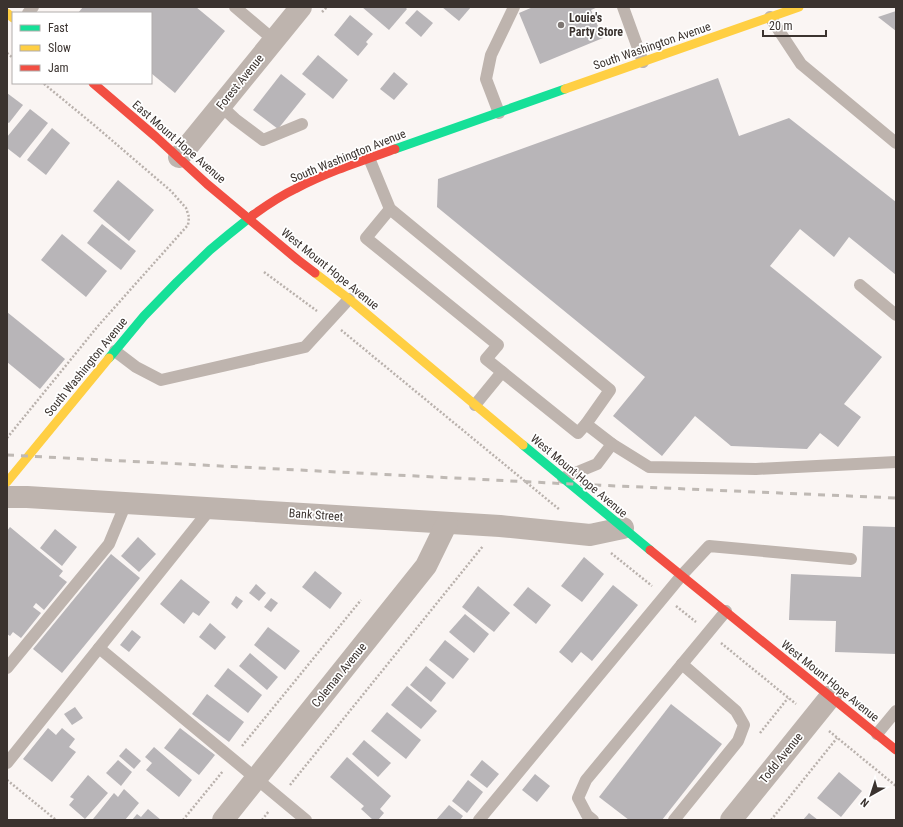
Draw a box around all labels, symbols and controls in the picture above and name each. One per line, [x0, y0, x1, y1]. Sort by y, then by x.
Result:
place label: Louie's Party Store [569, 11, 623, 39]
legend [12, 12, 152, 84]
scale bar [763, 12, 826, 38]
street label: South Washington Avenue [591, 19, 713, 73]
text: 20 m [769, 19, 793, 33]
marker: Louie's Party Store [556, 20, 566, 30]
text: Fast [48, 21, 69, 35]
text: Slow [48, 41, 71, 55]
street label: Forest Avenue [213, 51, 267, 113]
text: Jam [48, 61, 69, 75]
street label: East Mount Hope Avenue [130, 98, 229, 186]
street label: South Washington Avenue [288, 126, 408, 186]
street label: West Mount Hope Avenue [278, 225, 382, 313]
street label: South Washington Avenue [42, 314, 130, 419]
street label: West Mount Hope Avenue [528, 432, 630, 521]
street label: Bank Street [288, 506, 344, 524]
street label: West Mount Hope Avenue [778, 637, 882, 725]
street label: Coleman Avenue [309, 640, 370, 710]
street label: Todd Avenue [756, 730, 806, 786]
north arrow [851, 775, 891, 815]
text: N [858, 795, 872, 810]

